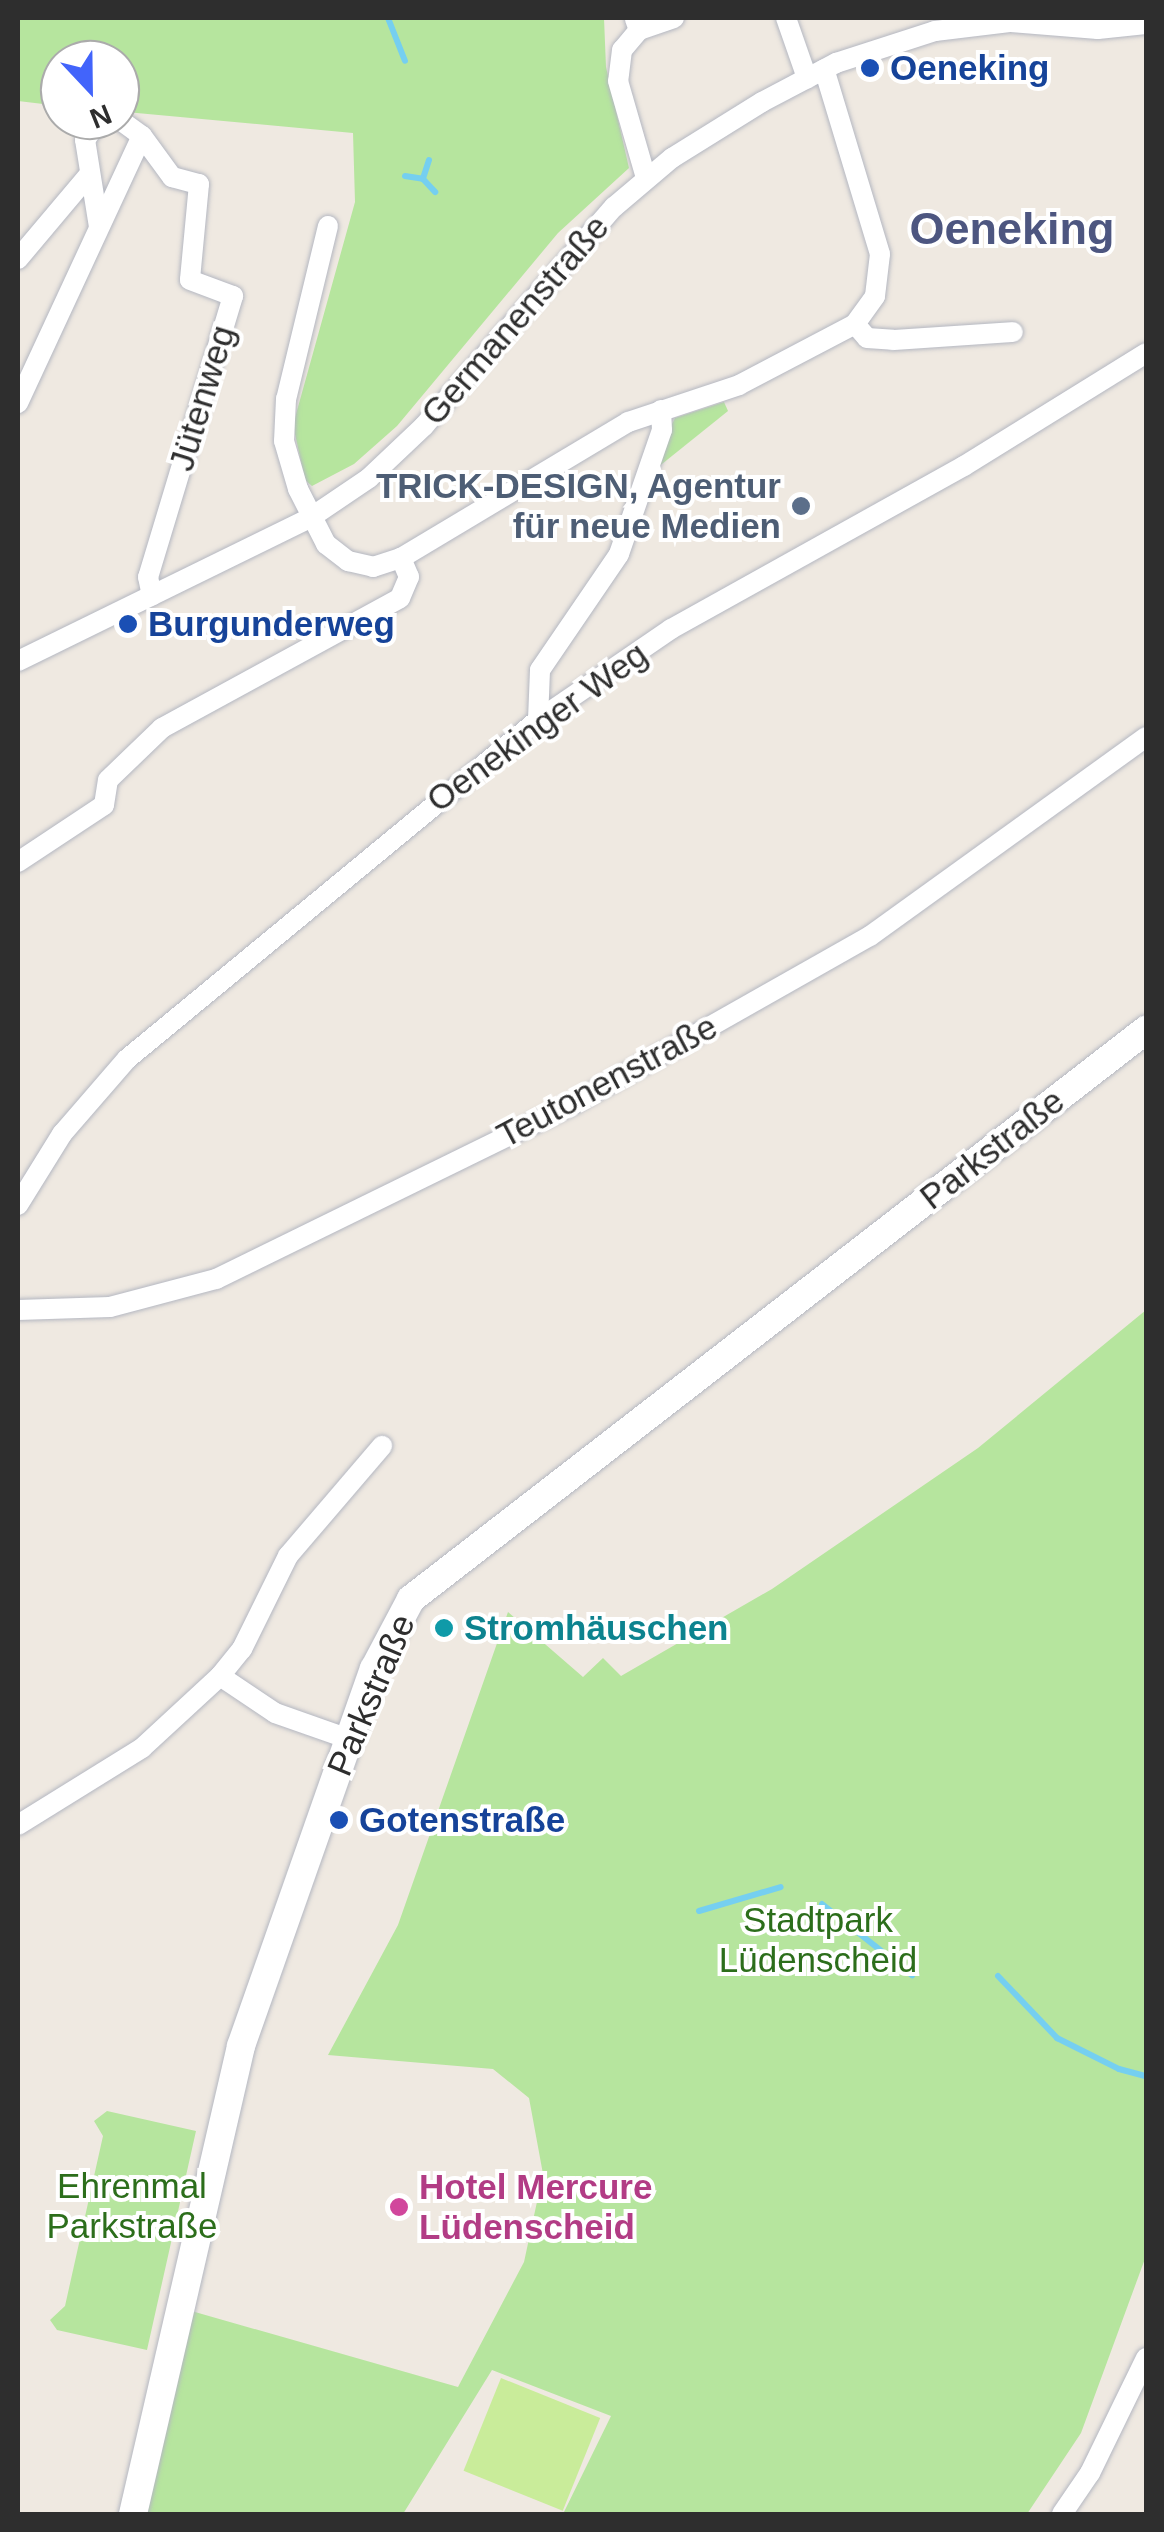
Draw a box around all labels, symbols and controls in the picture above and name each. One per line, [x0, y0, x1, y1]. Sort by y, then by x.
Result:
north arrow [40, 40, 140, 140]
place label: Oeneking [890, 47, 1049, 89]
marker: Oeneking [859, 57, 881, 79]
text: N [85, 98, 116, 135]
district label: Oeneking [909, 202, 1115, 256]
street label: Germanenstraße [412, 206, 618, 434]
street label: Jütenweg [160, 320, 244, 476]
place label: TRICK-DESIGN, Agentur für neue Medien [375, 465, 781, 547]
marker: TRICK-DESIGN, Agentur für neue Medien [790, 495, 812, 517]
place label: Burgunderweg [148, 603, 395, 645]
marker: Burgunderweg [117, 613, 139, 635]
street label: Oenekinger Weg [419, 633, 655, 821]
street label: Teutonenstraße [490, 1005, 724, 1157]
street label: Parkstraße [912, 1080, 1072, 1218]
place label: Stromhäuschen [464, 1607, 728, 1649]
street label: Parkstraße [318, 1608, 424, 1782]
marker: Stromhäuschen [433, 1617, 455, 1639]
place label: Gotenstraße [359, 1799, 565, 1841]
marker: Gotenstraße [328, 1809, 350, 1831]
park label: Stadtpark Lüdenscheid [719, 1899, 917, 1981]
park label: Ehrenmal Parkstraße [46, 2165, 218, 2247]
place label: Hotel Mercure Lüdenscheid [419, 2166, 652, 2248]
marker: Hotel Mercure Lüdenscheid [388, 2196, 410, 2218]

